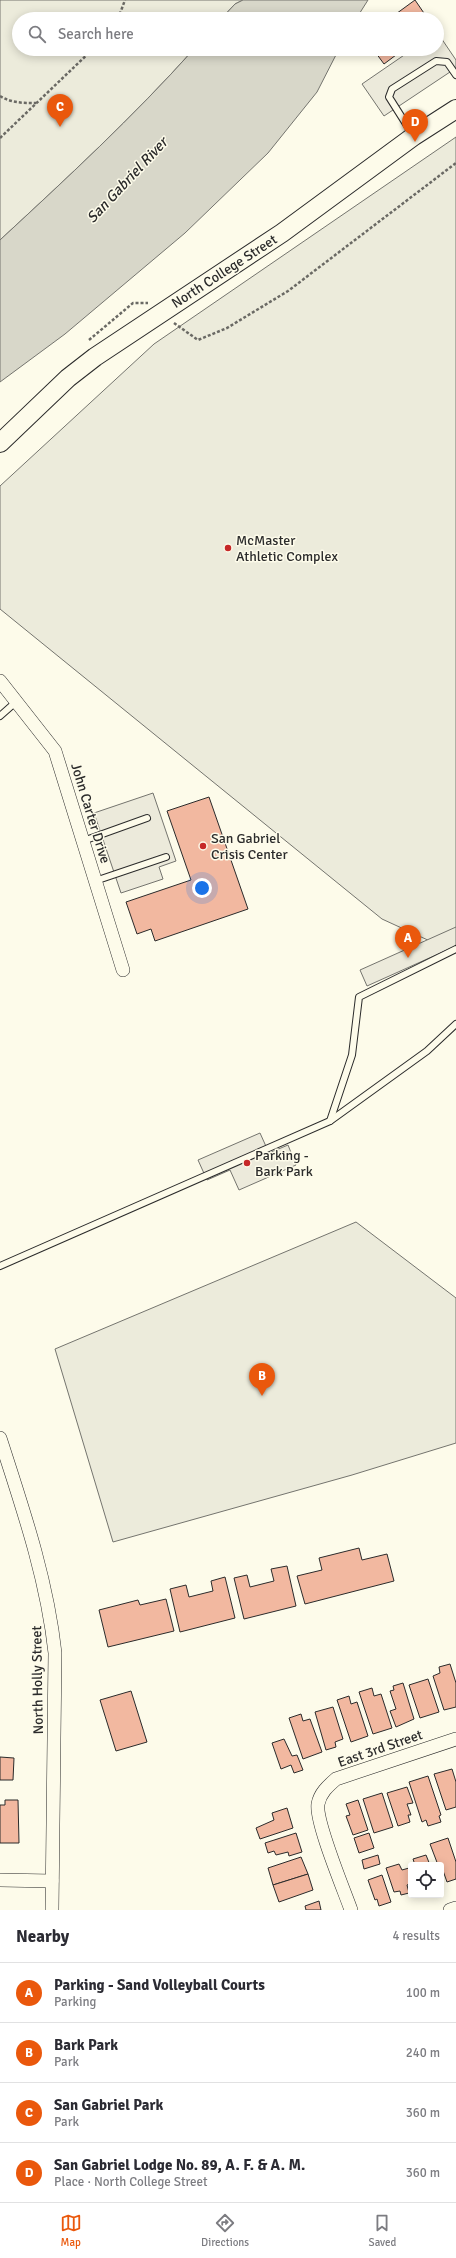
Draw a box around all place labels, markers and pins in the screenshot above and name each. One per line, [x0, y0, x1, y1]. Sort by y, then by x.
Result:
pin: C [47, 94, 73, 127]
pin: D [402, 109, 428, 142]
place label: McMaster Athletic Complex [236, 532, 338, 565]
marker: McMaster Athletic Complex [223, 543, 233, 553]
place label: San Gabriel Crisis Center [211, 830, 289, 863]
marker: San Gabriel Crisis Center [198, 841, 208, 851]
pin: A [395, 925, 421, 958]
place label: Parking - Bark Park [255, 1147, 313, 1180]
marker: Parking - Bark Park [242, 1158, 252, 1168]
pin: B [249, 1363, 275, 1396]

